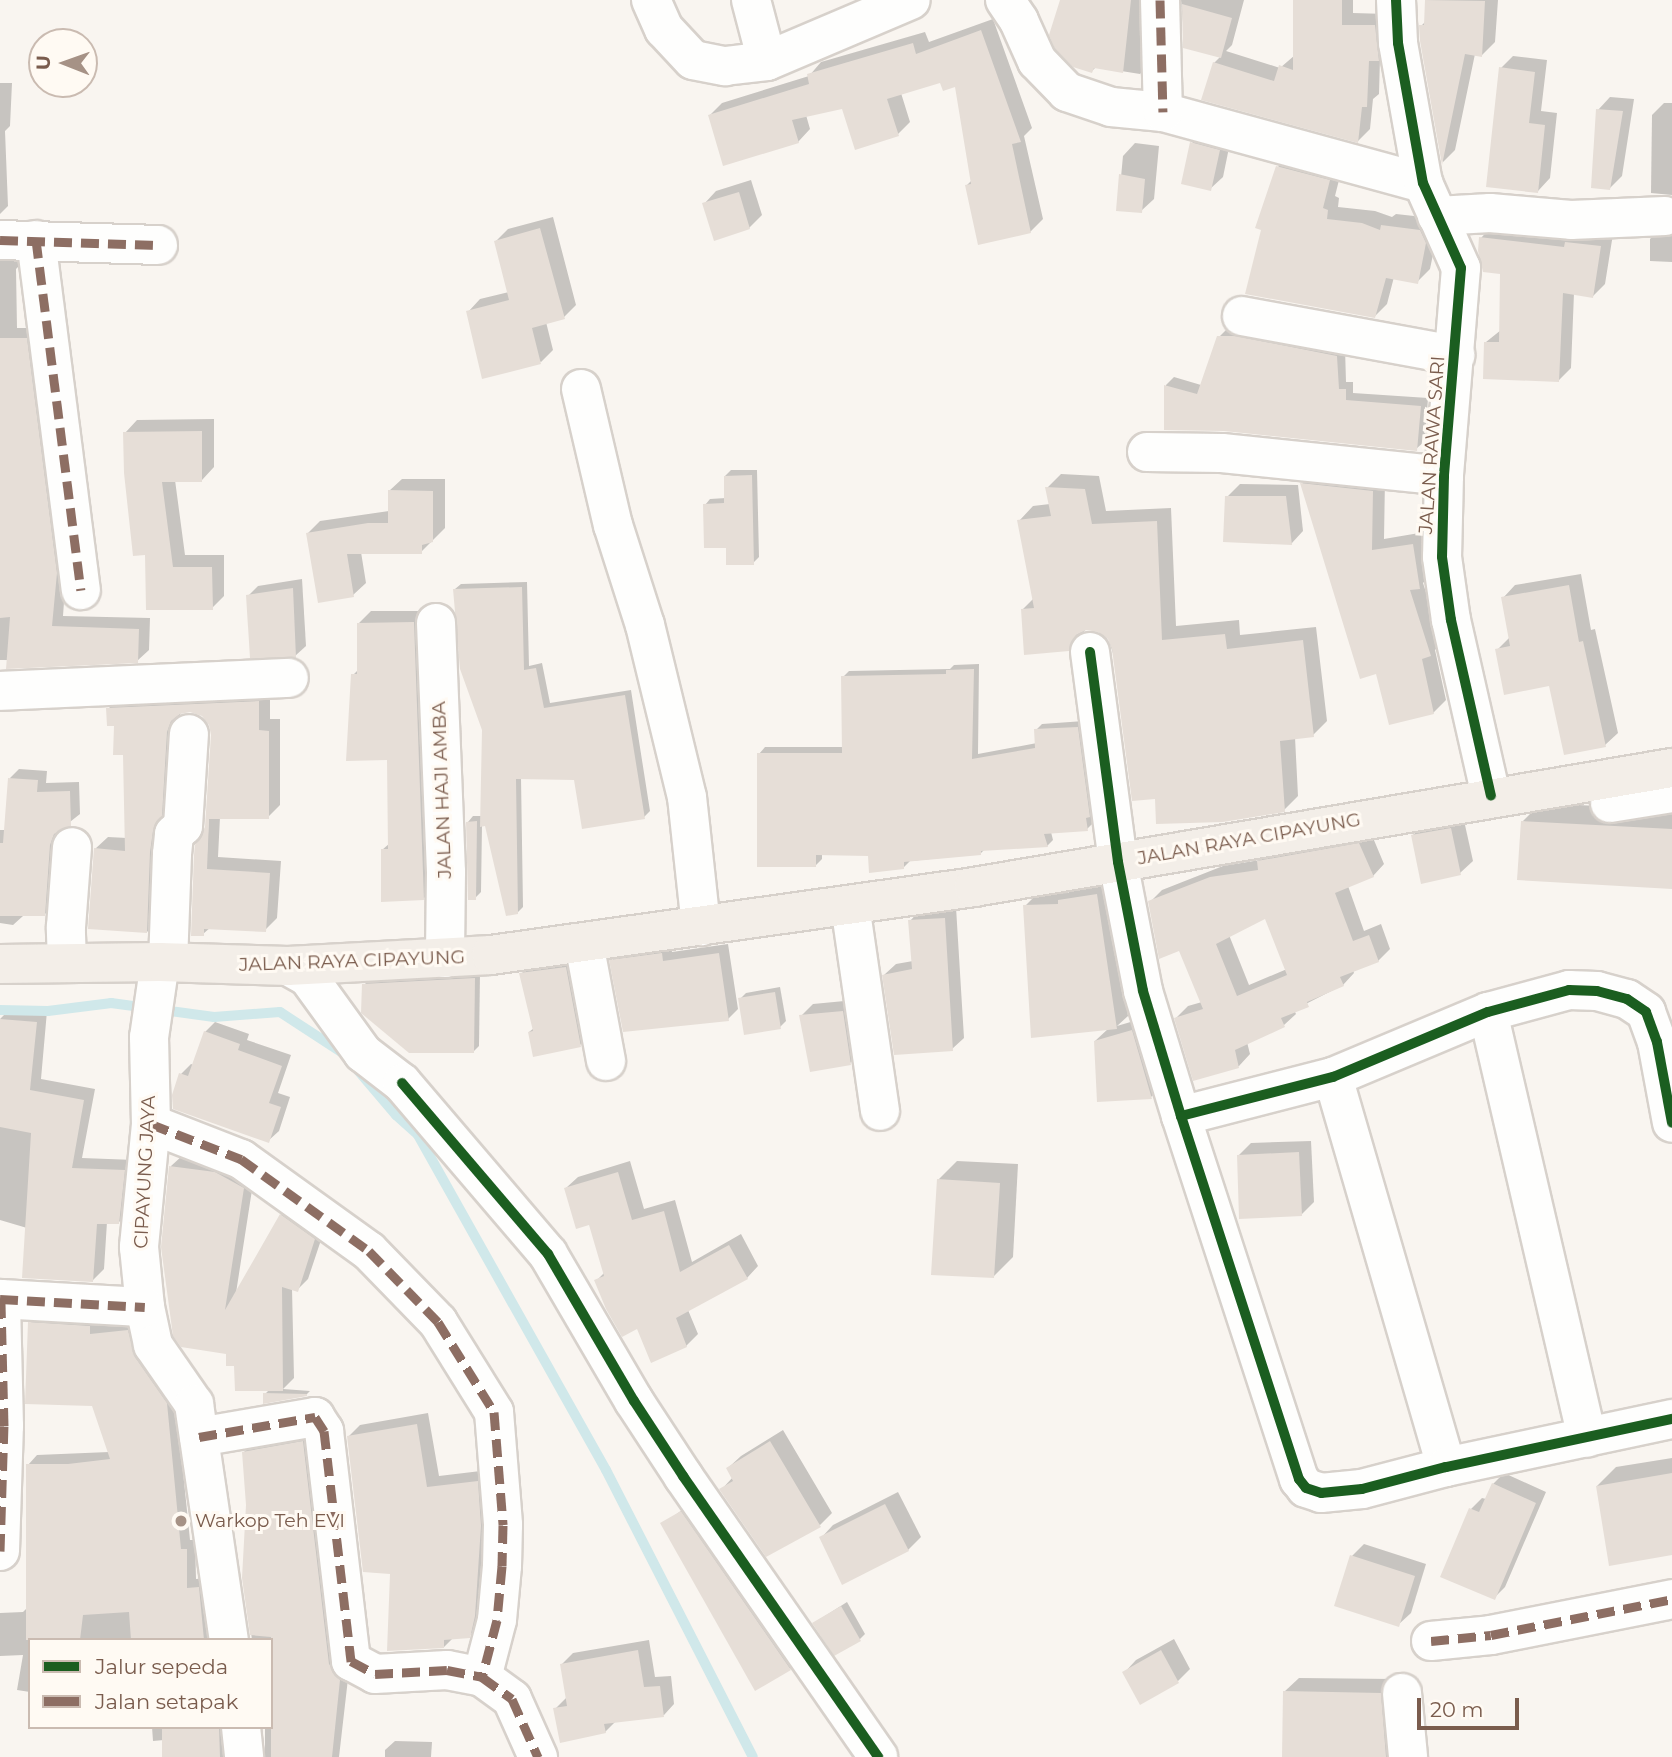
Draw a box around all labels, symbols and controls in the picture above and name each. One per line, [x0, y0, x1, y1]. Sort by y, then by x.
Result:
north arrow [28, 28, 98, 98]
text: U [32, 55, 55, 70]
street label: JALAN RAWA SARI [1414, 355, 1450, 535]
street label: JALAN HAJI AMBA [428, 701, 456, 879]
street label: JALAN RAYA CIPAYUNG [1136, 808, 1362, 870]
street label: JALAN RAYA CIPAYUNG [239, 946, 465, 976]
street label: CIPAYUNG JAYA [130, 1095, 160, 1249]
place label: Warkop Teh EVI [195, 1510, 345, 1532]
marker: Warkop Teh EVI [173, 1513, 189, 1529]
legend [28, 1638, 273, 1729]
text: Jalur sepeda [95, 1654, 228, 1679]
scale bar [1420, 1684, 1522, 1728]
text: Jalan setapak [95, 1689, 238, 1714]
text: 20 m [1430, 1697, 1484, 1722]

